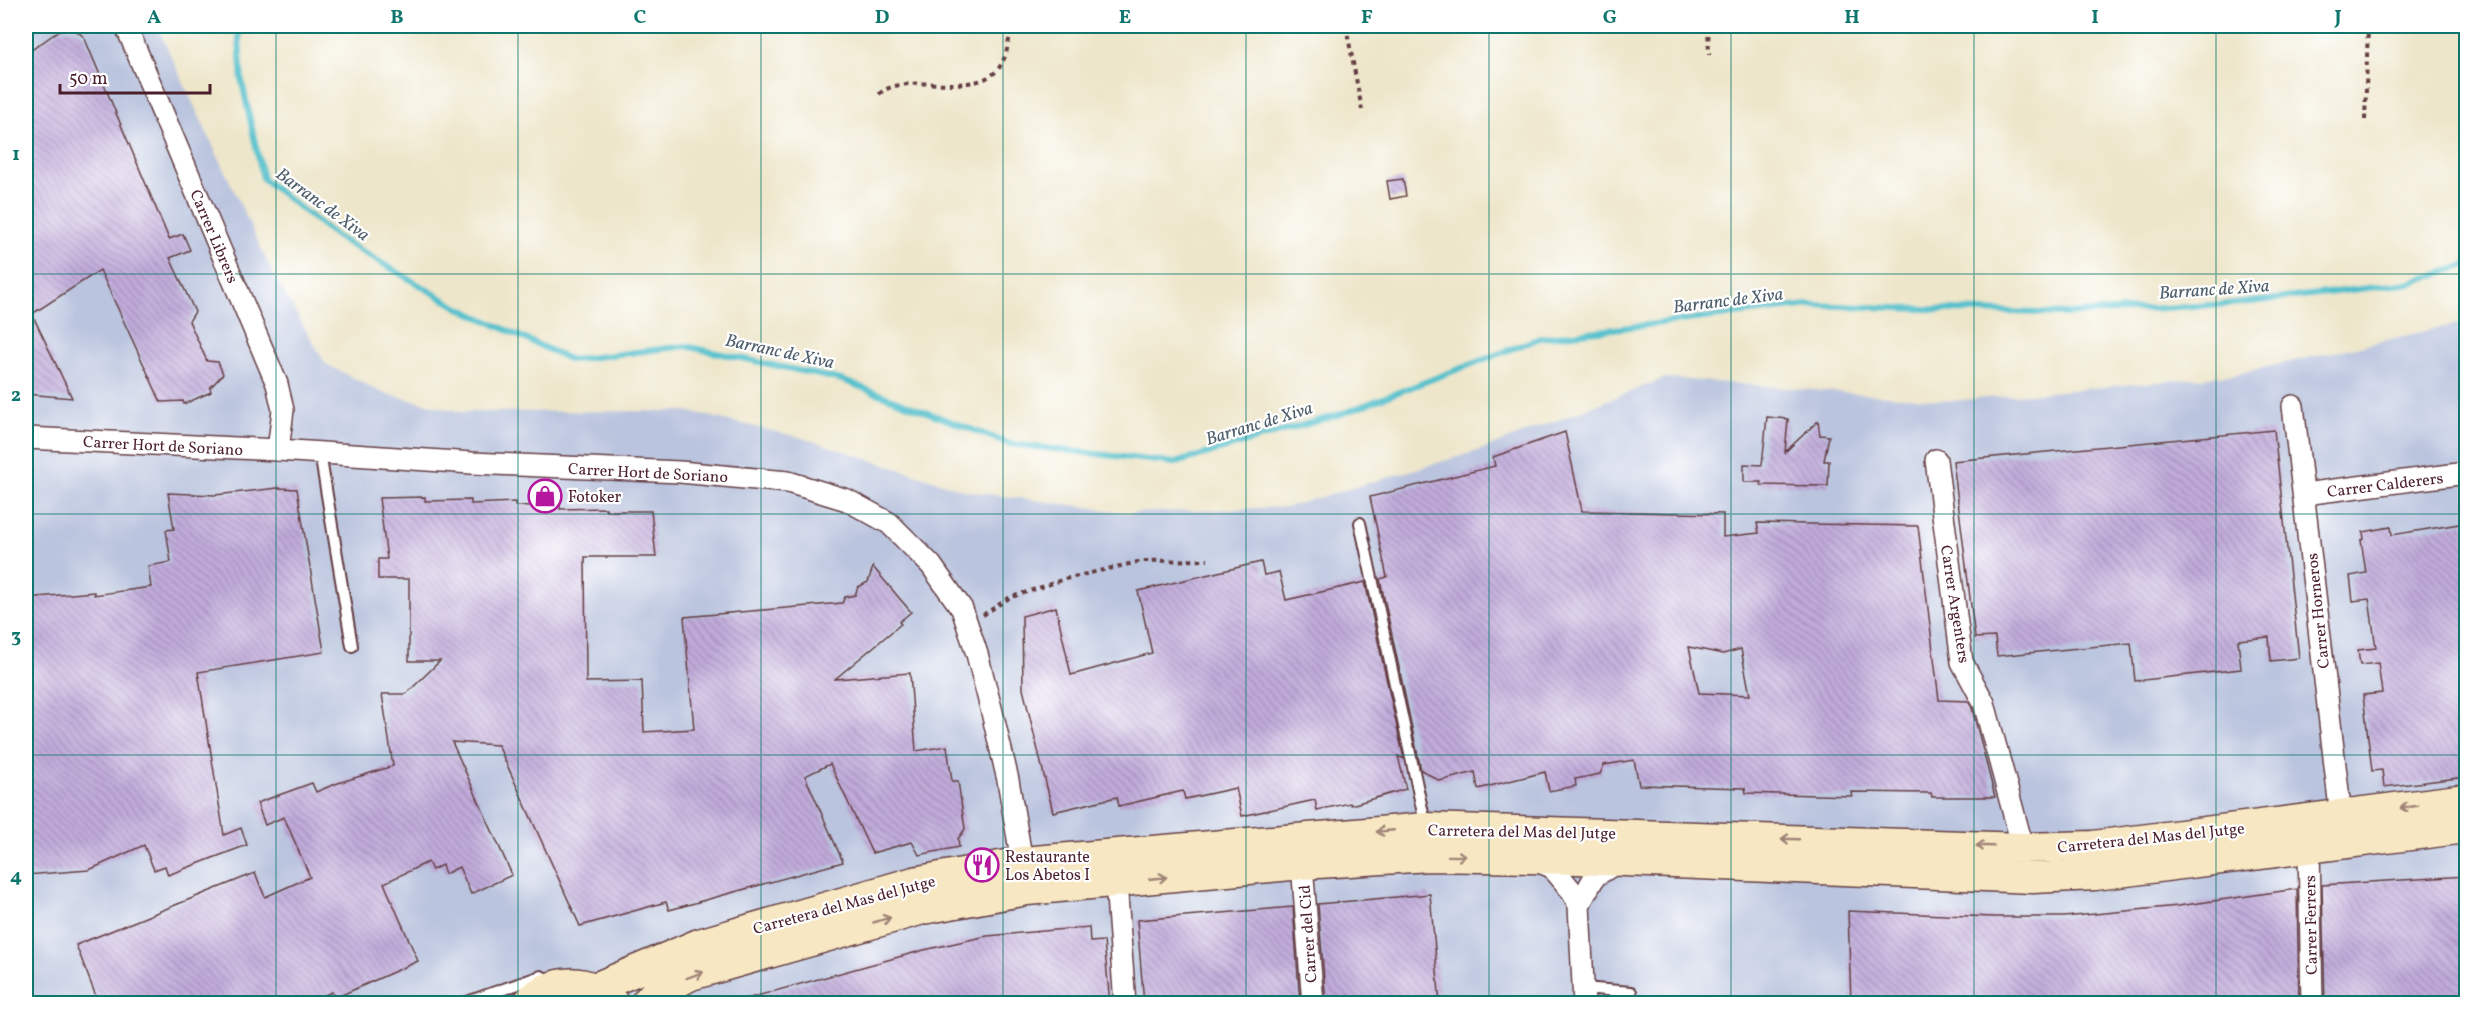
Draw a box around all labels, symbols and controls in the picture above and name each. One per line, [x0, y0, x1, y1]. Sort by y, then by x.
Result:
text: A [147, 4, 161, 32]
text: B [390, 4, 404, 32]
text: C [634, 4, 647, 32]
text: D [875, 4, 889, 32]
text: E [1119, 4, 1131, 32]
text: F [1361, 4, 1373, 32]
text: G [1603, 4, 1617, 32]
text: H [1844, 4, 1860, 32]
text: I [2091, 4, 2099, 32]
text: J [2333, 4, 2342, 32]
scale bar [60, 57, 210, 95]
text: 50 m [69, 67, 108, 92]
text: 1 [12, 141, 20, 169]
water label: Barranc de Xiva [270, 163, 374, 248]
street label: Carrer Librers [184, 187, 243, 287]
water label: Barranc de Xiva [2158, 274, 2270, 307]
water label: Barranc de Xiva [1672, 282, 1785, 321]
water label: Barranc de Xiva [723, 329, 836, 376]
text: 2 [11, 382, 21, 410]
water label: Barranc de Xiva [1203, 396, 1316, 453]
street label: Carrer Hort de Soriano [82, 432, 243, 462]
street label: Carrer Hort de Soriano [567, 459, 728, 489]
street label: Carrer Calderers [2326, 468, 2445, 504]
shop icon: Fotoker [527, 478, 563, 514]
place label: Fotoker [568, 487, 622, 509]
street label: Carrer Argenters [1934, 544, 1974, 665]
street label: Carrer Horneros [2302, 552, 2336, 670]
text: 3 [11, 623, 21, 651]
one-way arrow [2399, 802, 2419, 813]
street label: Carretera del Mas del Jutge [2057, 818, 2246, 860]
street label: Carretera del Mas del Jutge [1428, 820, 1616, 846]
one-way arrow [1376, 826, 1396, 837]
one-way arrow [1781, 833, 1801, 845]
one-way arrow [1975, 841, 1995, 852]
restaurant icon: Restaurante Los Abetos I [964, 847, 1000, 883]
place label: Restaurante Los Abetos I [1005, 847, 1090, 887]
one-way arrow [1446, 850, 1466, 862]
text: 4 [10, 863, 22, 891]
street label: Carretera del Mas del Jutge [751, 871, 938, 941]
one-way arrow [1147, 872, 1167, 883]
street label: Carrer Ferrers [2300, 875, 2324, 975]
street label: Carrer del Cid [1295, 884, 1323, 984]
one-way arrow [873, 914, 892, 926]
one-way arrow [685, 968, 704, 979]

